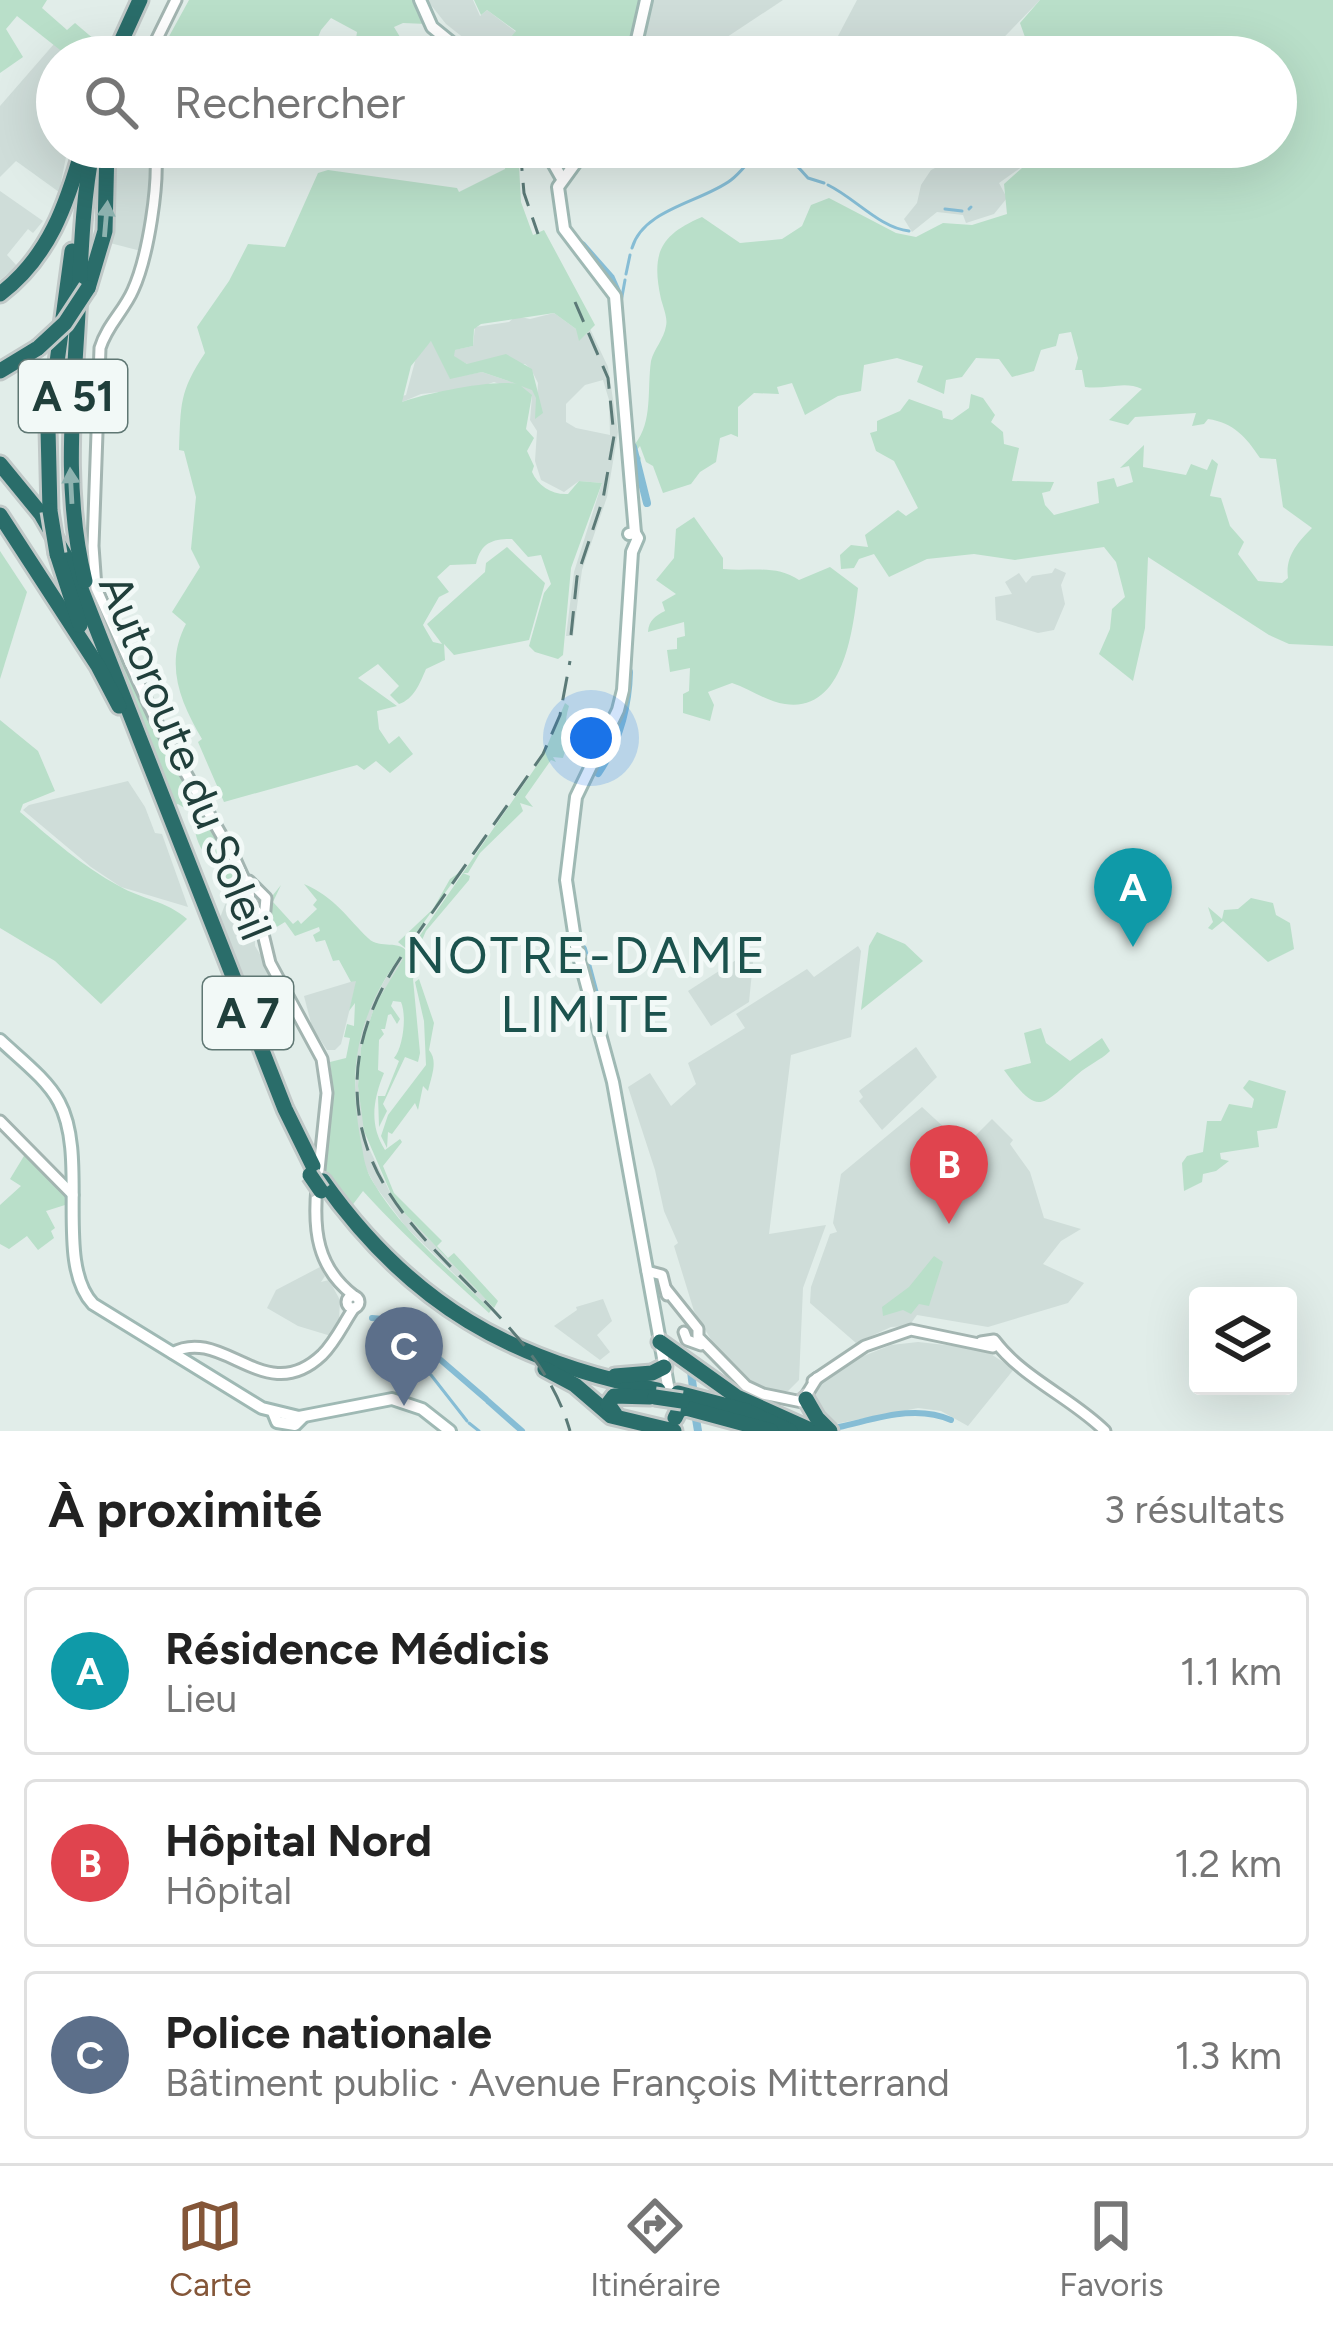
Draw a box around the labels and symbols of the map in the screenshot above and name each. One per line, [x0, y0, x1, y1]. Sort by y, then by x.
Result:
one-way arrow [96, 200, 115, 237]
road number: A 51 [19, 360, 127, 432]
one-way arrow [62, 467, 81, 504]
street label: Autoroute du Soleil [88, 567, 284, 947]
your location [561, 708, 621, 768]
pin: A [1094, 848, 1172, 947]
district label: NOTRE-DAME LIMITE [405, 925, 769, 1045]
road number: A 7 [203, 977, 293, 1049]
pin: B [910, 1125, 988, 1224]
pin: C [365, 1307, 443, 1406]

